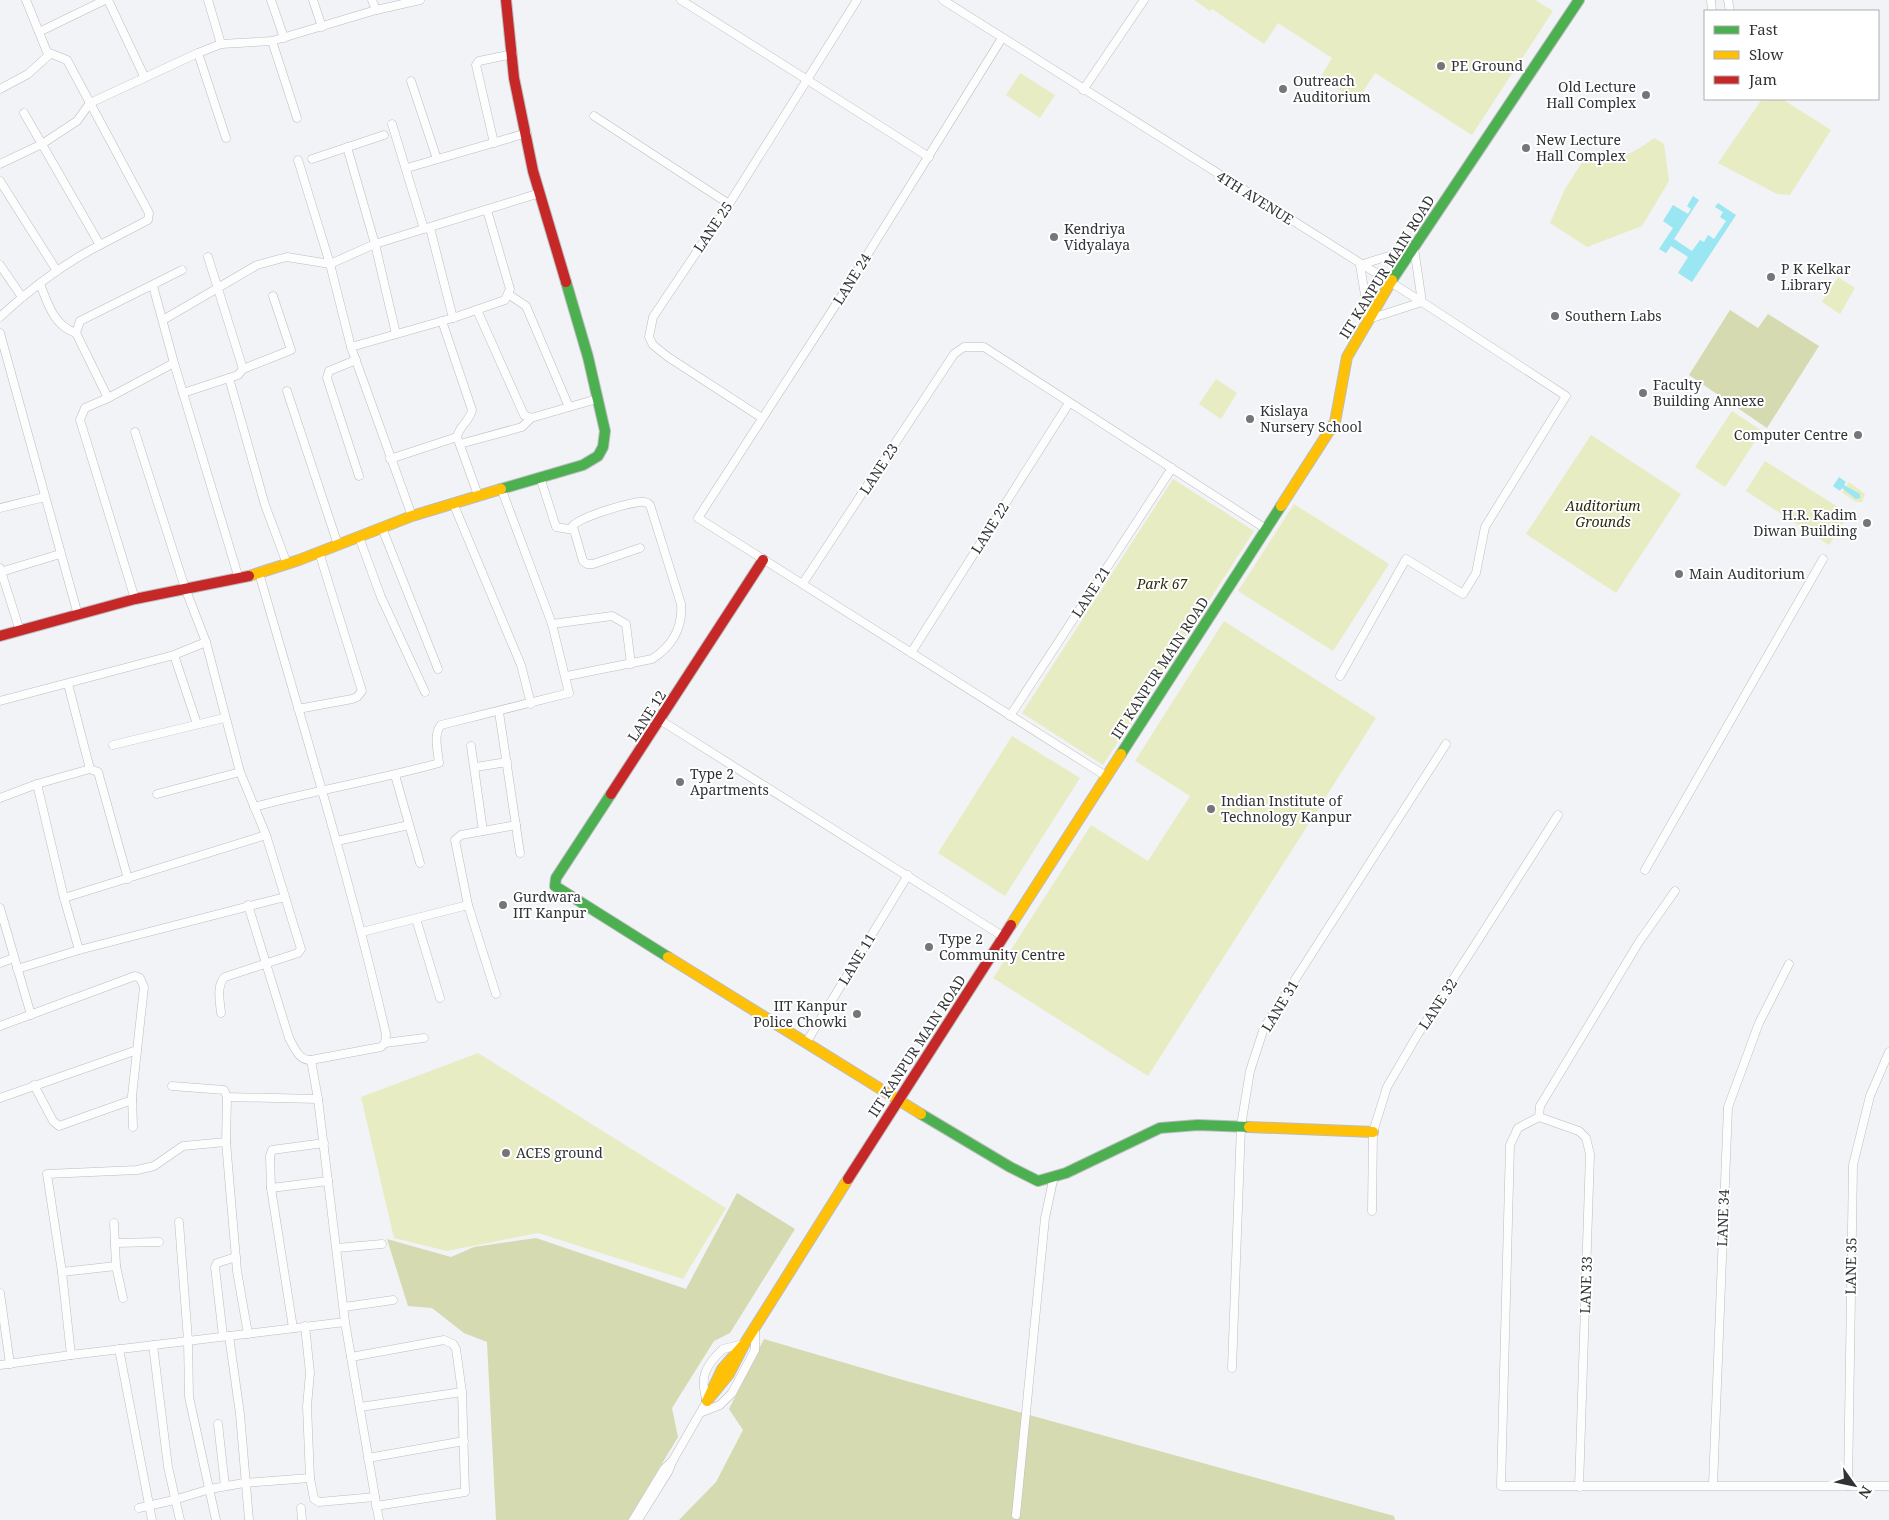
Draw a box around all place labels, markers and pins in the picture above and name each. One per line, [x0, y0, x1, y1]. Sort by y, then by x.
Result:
place label: PE Ground [1451, 56, 1523, 75]
marker: PE Ground [1435, 60, 1447, 72]
place label: Outreach Auditorium [1293, 71, 1371, 106]
place label: Old Lecture Hall Complex [1546, 77, 1637, 112]
marker: Outreach Auditorium [1277, 83, 1289, 95]
marker: Old Lecture Hall Complex [1640, 89, 1652, 101]
place label: New Lecture Hall Complex [1536, 130, 1627, 165]
marker: New Lecture Hall Complex [1520, 142, 1532, 154]
place label: Kendriya Vidyalaya [1064, 219, 1130, 254]
marker: Kendriya Vidyalaya [1048, 231, 1060, 243]
place label: P K Kelkar Library [1781, 259, 1851, 294]
marker: P K Kelkar Library [1765, 271, 1777, 283]
place label: Southern Labs [1565, 306, 1662, 325]
marker: Southern Labs [1549, 310, 1561, 322]
place label: Faculty Building Annexe [1653, 375, 1764, 410]
marker: Faculty Building Annexe [1637, 387, 1649, 399]
place label: Kislaya Nursery School [1260, 401, 1363, 436]
marker: Kislaya Nursery School [1244, 413, 1256, 425]
place label: Computer Centre [1734, 425, 1848, 444]
marker: Computer Centre [1852, 429, 1864, 441]
place label: H.R. Kadim Diwan Building [1753, 505, 1857, 540]
marker: H.R. Kadim Diwan Building [1861, 517, 1873, 529]
place label: Main Auditorium [1689, 564, 1805, 583]
marker: Main Auditorium [1673, 568, 1685, 580]
place label: Type 2 Apartments [690, 764, 769, 799]
marker: Type 2 Apartments [674, 776, 686, 788]
place label: Indian Institute of Technology Kanpur [1221, 791, 1352, 826]
marker: Indian Institute of Technology Kanpur [1205, 803, 1217, 815]
place label: Gurdwara IIT Kanpur [513, 887, 587, 922]
marker: Gurdwara IIT Kanpur [497, 899, 509, 911]
place label: Type 2 Community Centre [939, 929, 1065, 964]
marker: Type 2 Community Centre [923, 941, 935, 953]
place label: IIT Kanpur Police Chowki [753, 996, 848, 1031]
marker: IIT Kanpur Police Chowki [851, 1008, 863, 1020]
place label: ACES ground [516, 1143, 603, 1162]
marker: ACES ground [500, 1147, 512, 1159]

